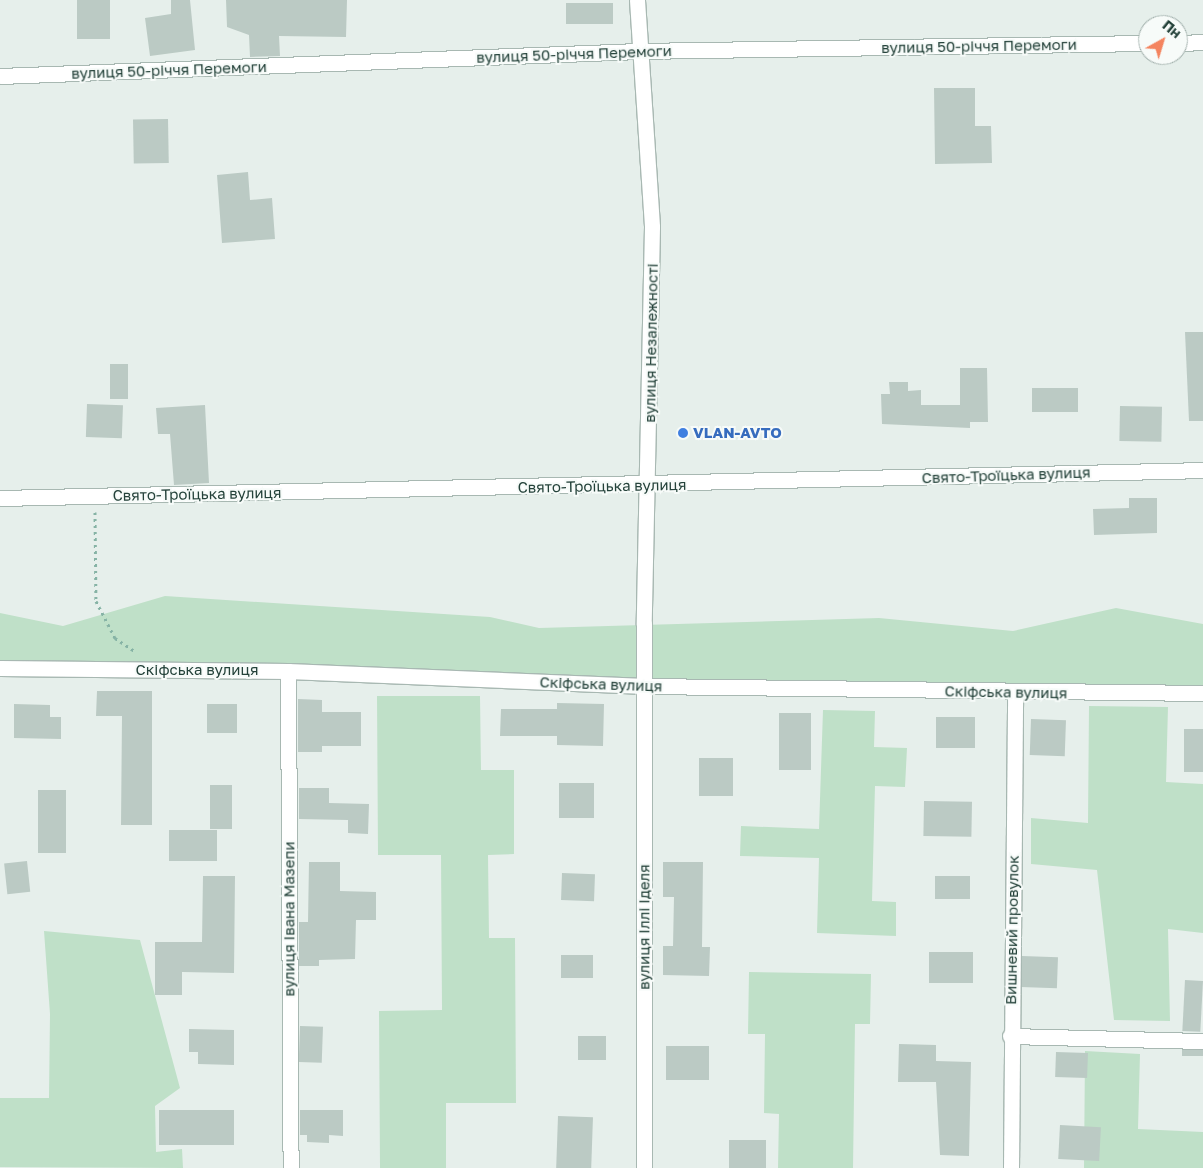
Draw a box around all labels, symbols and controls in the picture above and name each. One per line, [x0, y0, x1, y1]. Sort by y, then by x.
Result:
north arrow [1138, 15, 1188, 65]
text: Пн [1159, 16, 1185, 41]
street label: вулиця 50-річчя Перемоги [881, 35, 1077, 57]
street label: вулиця 50-річчя Перемоги [476, 42, 672, 66]
street label: вулиця 50-річчя Перемоги [71, 58, 267, 82]
street label: вулиця Незалежності [641, 263, 661, 423]
place label: VLAN-AVTO [693, 424, 782, 442]
marker: VLAN-AVTO [677, 427, 689, 439]
street label: Свято-Троїцька вулиця [921, 463, 1091, 487]
street label: Свято-Троїцька вулиця [517, 476, 687, 496]
street label: Свято-Троїцька вулиця [112, 484, 282, 504]
street label: Скіфська вулиця [136, 661, 258, 679]
street label: Скіфська вулиця [539, 673, 663, 695]
street label: Скіфська вулиця [944, 682, 1068, 702]
street label: вулиця Івана Мазепи [280, 841, 298, 997]
street label: Вишневий провулок [1002, 855, 1022, 1005]
street label: вулиця Іллі Іделя [635, 864, 653, 990]

